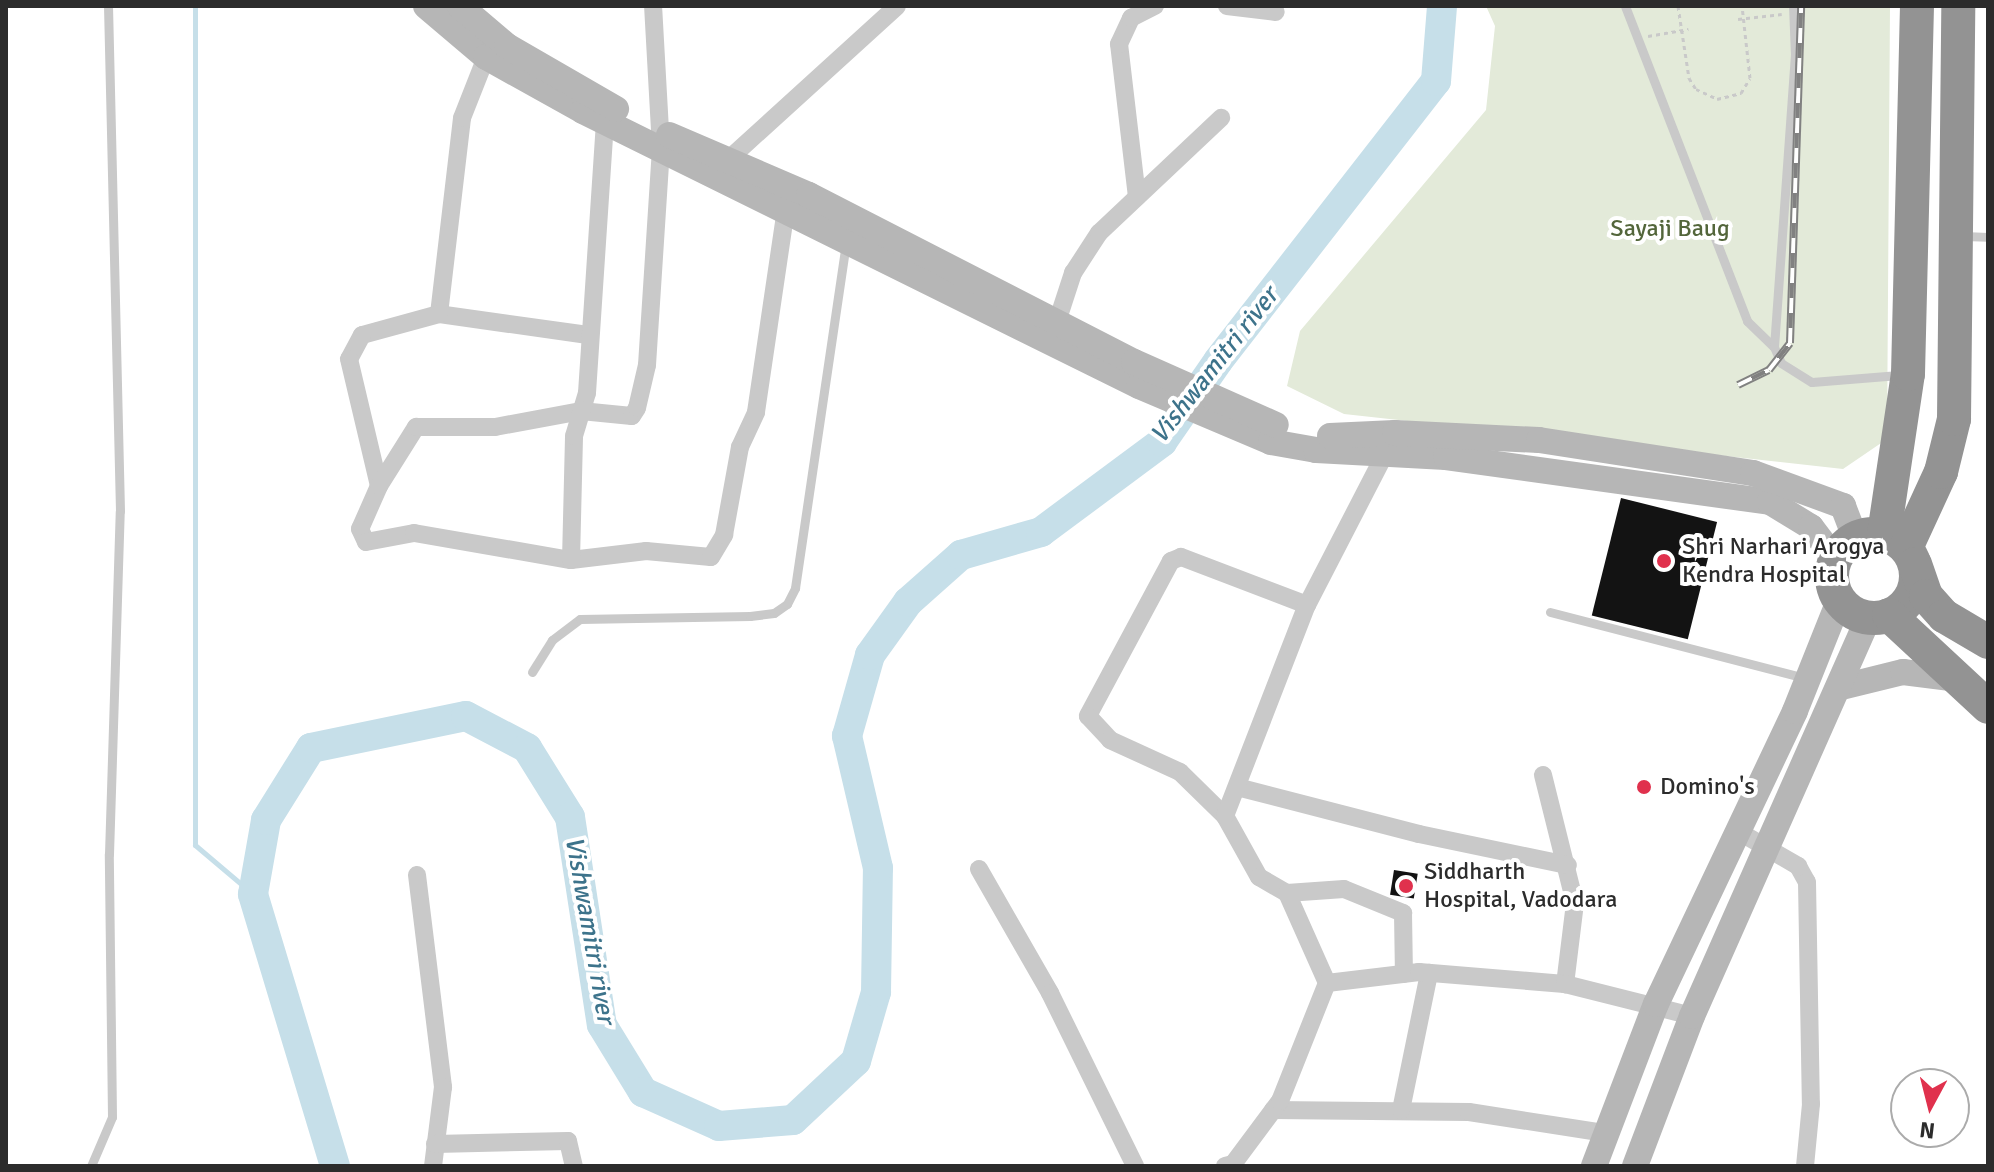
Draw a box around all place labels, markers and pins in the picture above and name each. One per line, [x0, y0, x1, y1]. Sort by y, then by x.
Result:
place label: Shri Narhari Arogya Kendra Hospital [1682, 533, 1884, 589]
marker: Shri Narhari Arogya Kendra Hospital [1653, 550, 1675, 572]
place label: Domino's [1660, 773, 1755, 801]
marker: Domino's [1635, 778, 1653, 796]
place label: Siddharth Hospital, Vadodara [1424, 858, 1617, 914]
marker: Siddharth Hospital, Vadodara [1395, 875, 1417, 897]

